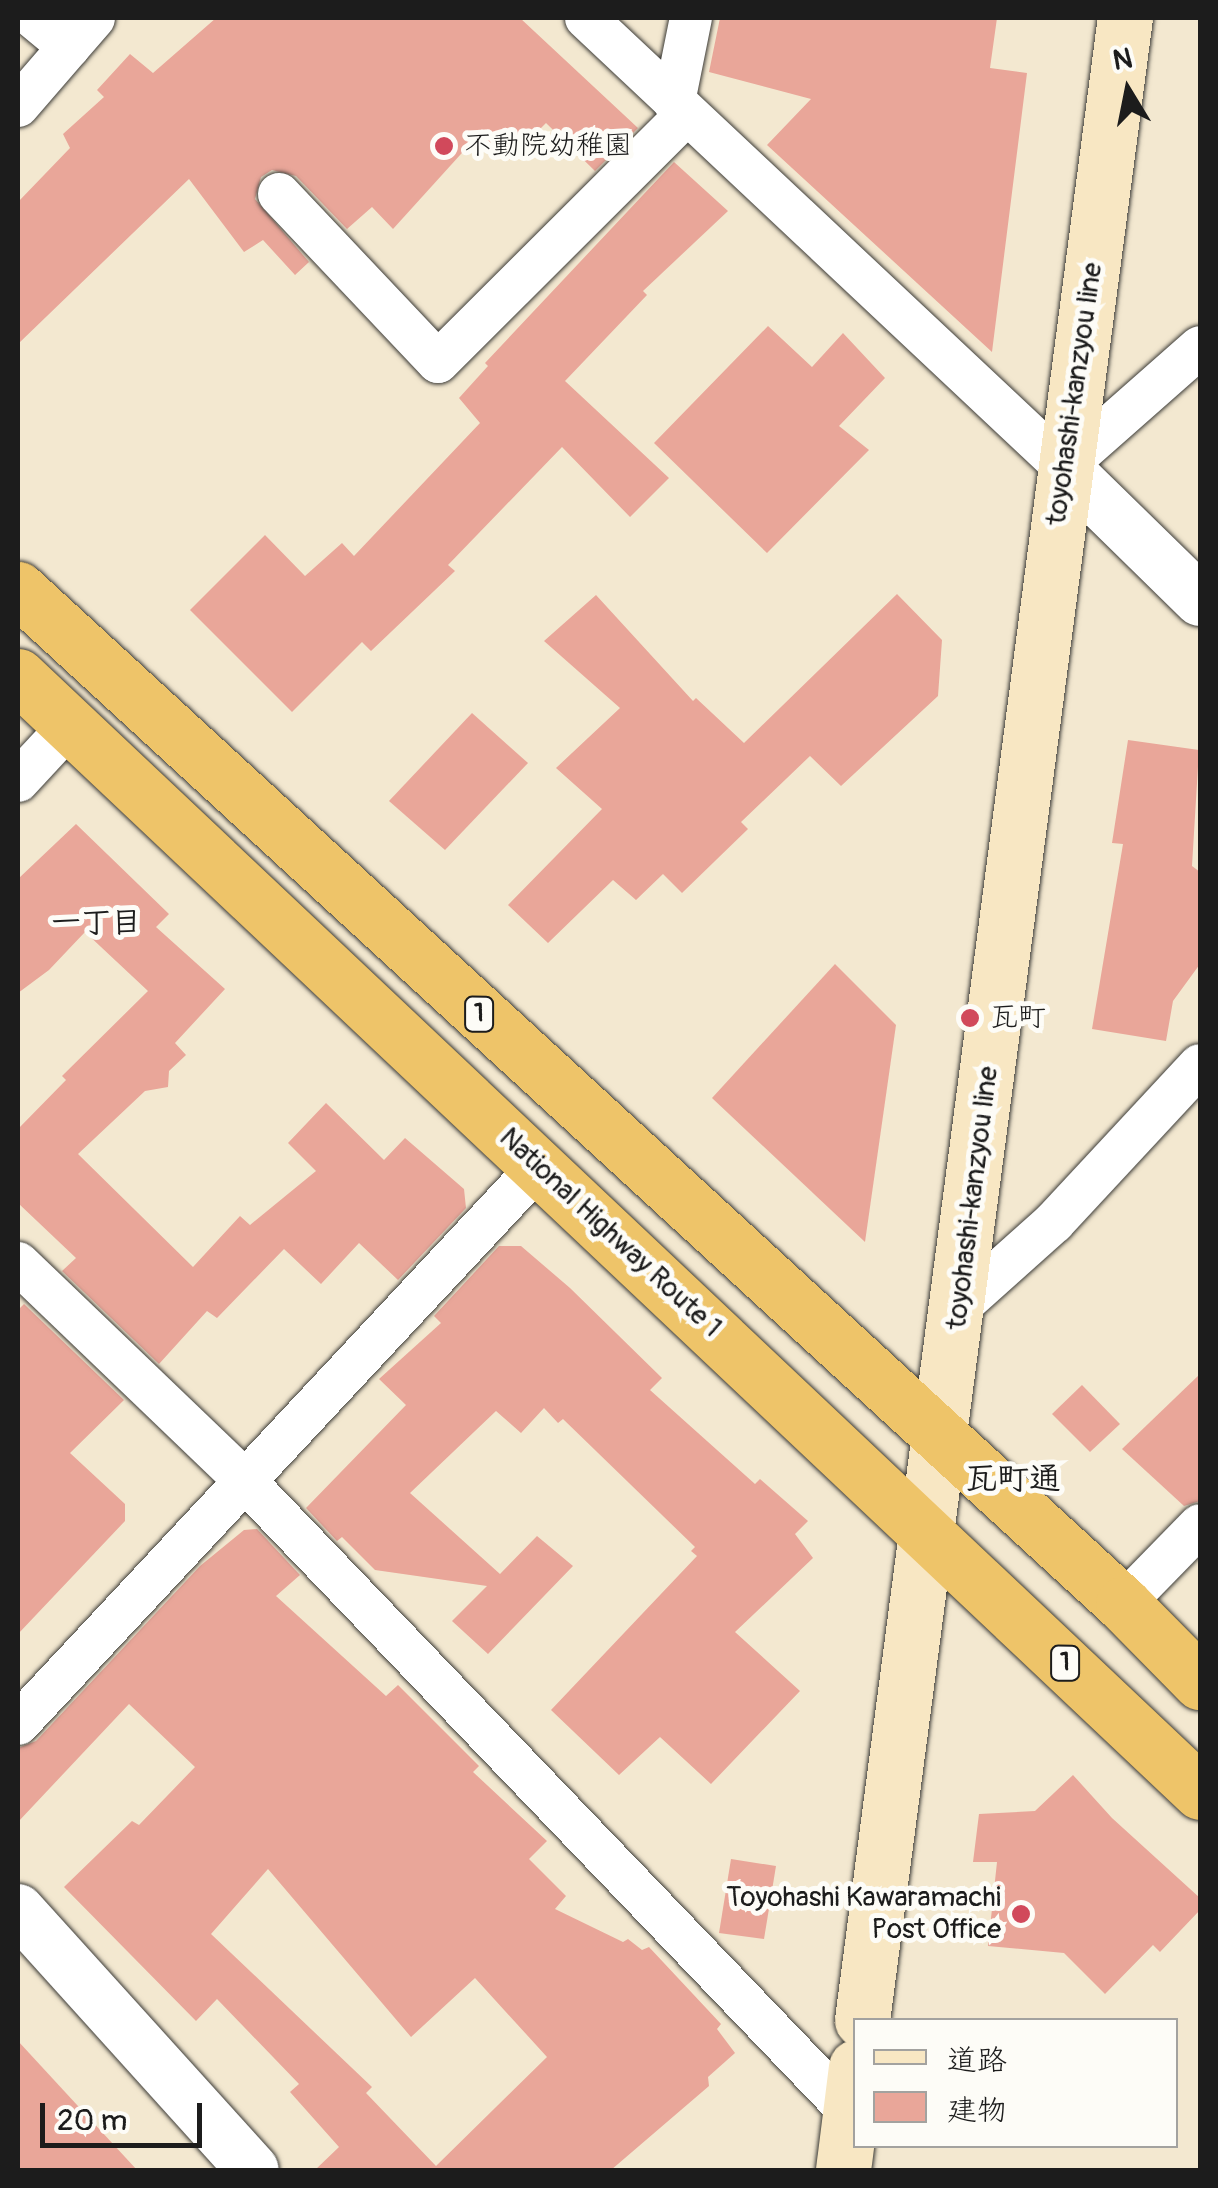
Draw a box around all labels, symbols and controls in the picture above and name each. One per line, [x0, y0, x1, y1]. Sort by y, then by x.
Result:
north arrow [1078, 40, 1178, 140]
text: N [1110, 41, 1135, 79]
place label: 不動院幼稚園 [464, 129, 632, 163]
marker: 不動院幼稚園 [433, 135, 455, 157]
street label: toyohashi-kanzyou line [1040, 261, 1110, 527]
district label: 一丁目 [51, 905, 141, 941]
road number: 1 [464, 994, 494, 1034]
place label: 瓦町 [990, 1001, 1046, 1035]
marker: 瓦町 [959, 1007, 981, 1029]
street label: toyohashi-kanzyou line [940, 1065, 1006, 1331]
street label: National Highway Route 1 [492, 1121, 728, 1345]
district label: 瓦町通 [965, 1460, 1061, 1498]
road number: 1 [1050, 1643, 1080, 1683]
place label: Toyohashi Kawaramachi Post Office [726, 1881, 1001, 1947]
marker: Toyohashi Kawaramachi Post Office [1010, 1903, 1032, 1925]
legend [853, 2018, 1178, 2148]
text: 道路 [947, 2042, 1007, 2079]
scale bar [45, 2083, 208, 2145]
text: 建物 [947, 2092, 1007, 2129]
text: 20 m [57, 2102, 127, 2139]

